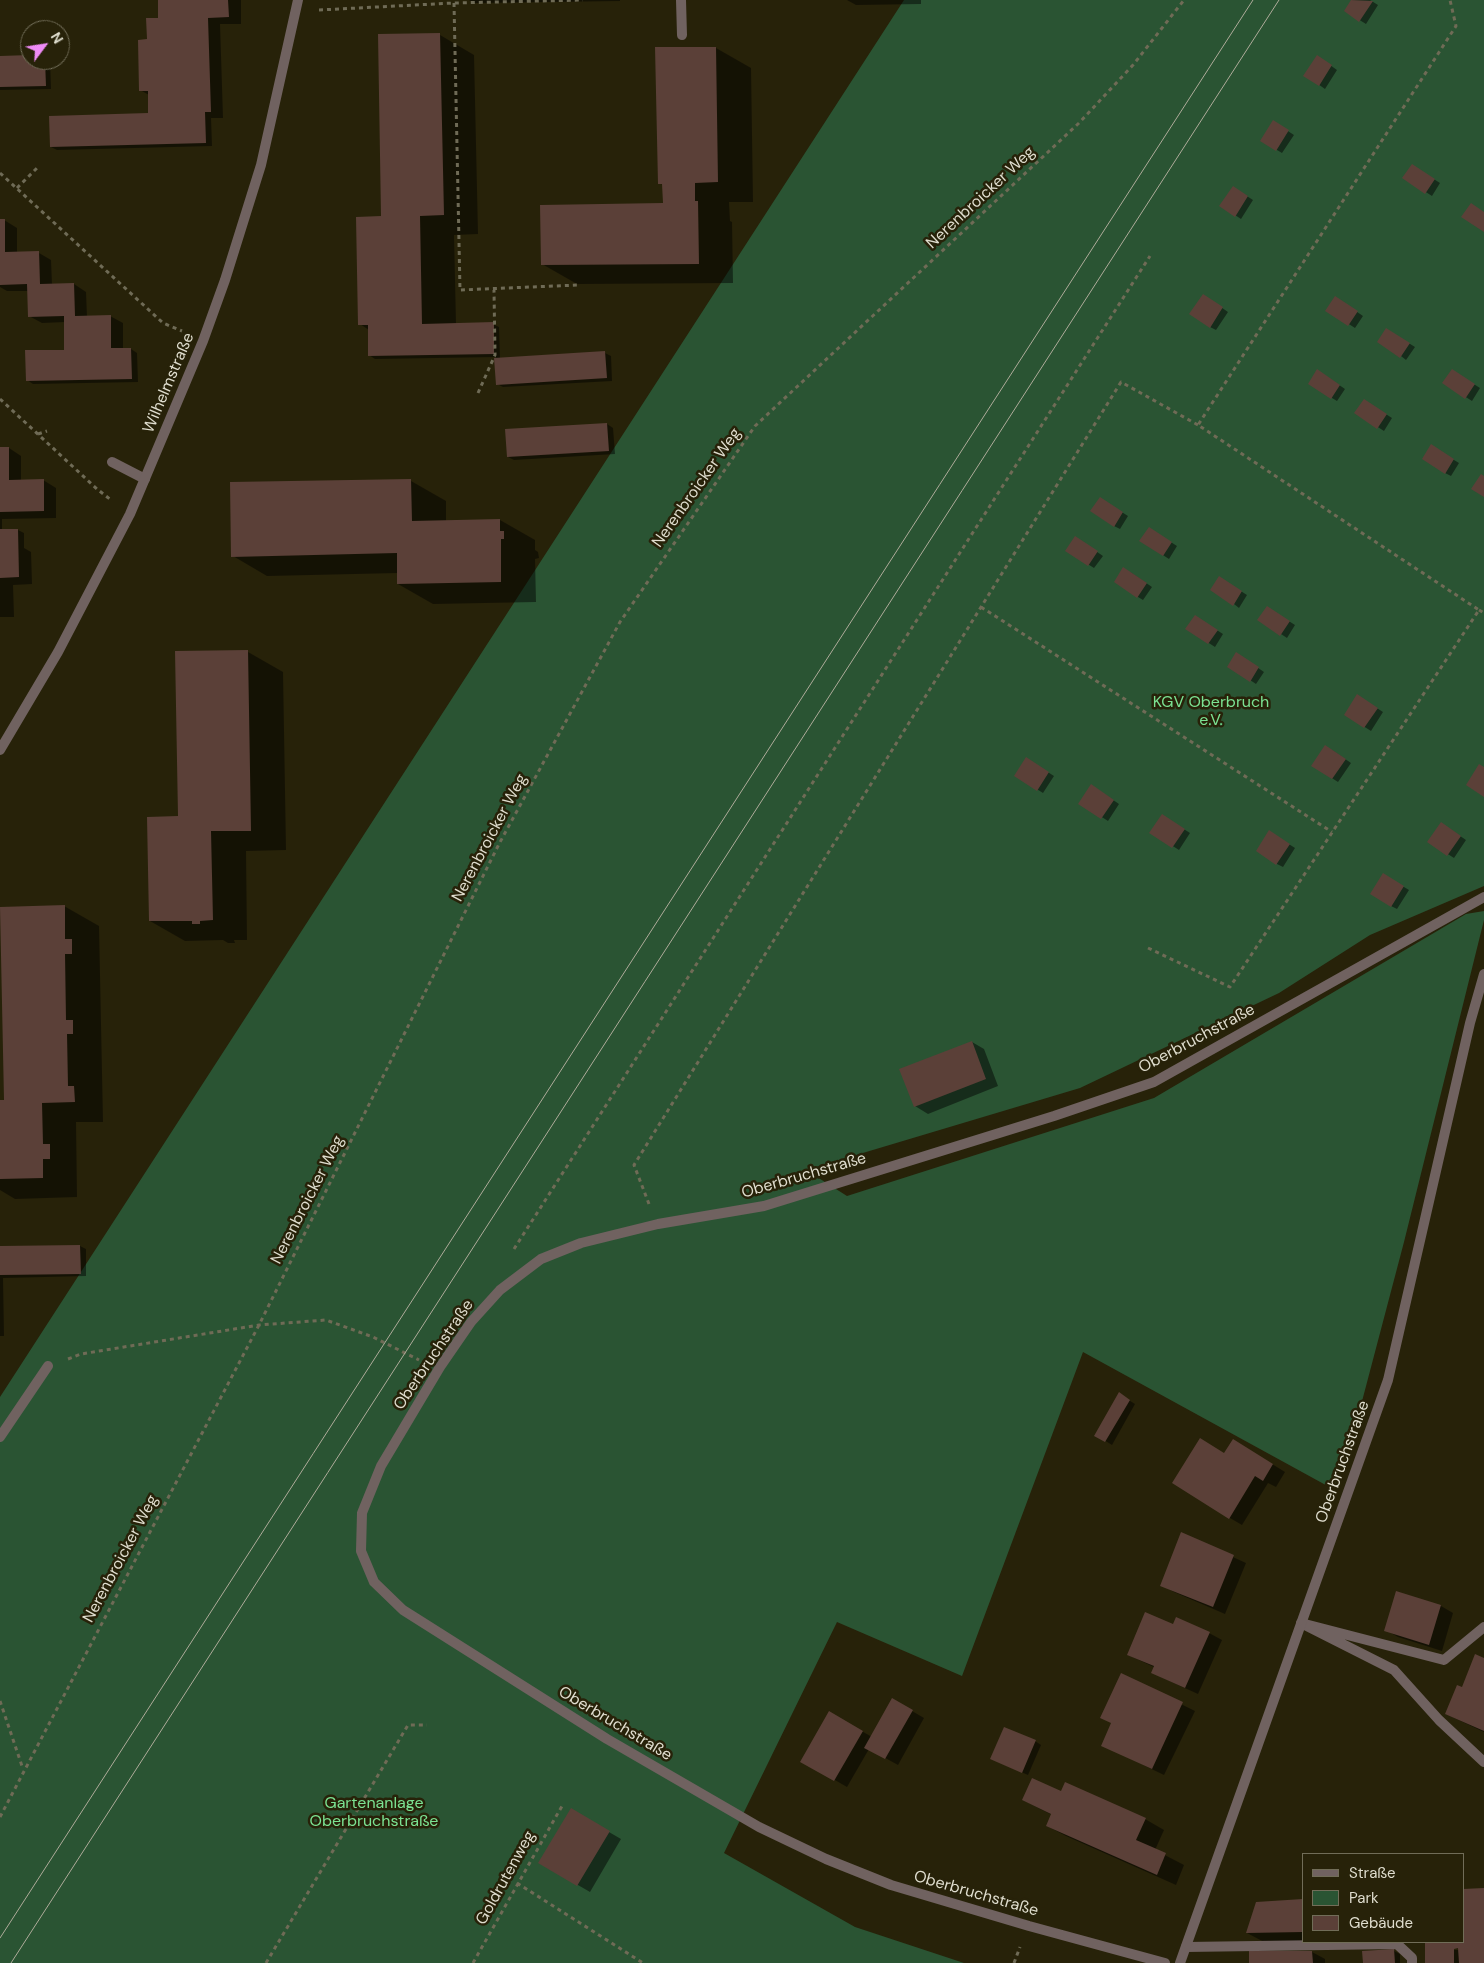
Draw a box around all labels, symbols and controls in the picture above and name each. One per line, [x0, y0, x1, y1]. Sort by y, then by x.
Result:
north arrow [20, 20, 70, 70]
text: N [47, 29, 67, 47]
street label: Nerenbroicker Weg [923, 143, 1039, 253]
street label: Wilhelmstraße [139, 330, 199, 436]
street label: Nerenbroicker Weg [649, 425, 745, 551]
park label: KGV Oberbruch e.V. [1153, 693, 1269, 731]
street label: Nerenbroicker Weg [448, 771, 532, 905]
street label: Oberbruchstraße [1136, 1000, 1258, 1078]
street label: Nerenbroicker Weg [267, 1133, 349, 1267]
street label: Oberbruchstraße [739, 1149, 869, 1203]
street label: Oberbruchstraße [390, 1296, 478, 1414]
street label: Oberbruchstraße [1312, 1398, 1374, 1526]
street label: Nerenbroicker Weg [79, 1492, 163, 1626]
street label: Oberbruchstraße [555, 1683, 675, 1765]
park label: Gartenanlage Oberbruchstraße [310, 1794, 438, 1832]
street label: Goldrutenweg [472, 1828, 540, 1928]
legend [1302, 1853, 1464, 1943]
text: Straße [1349, 1863, 1396, 1883]
street label: Oberbruchstraße [911, 1867, 1041, 1921]
text: Park [1349, 1888, 1379, 1908]
text: Gebäude [1349, 1913, 1413, 1933]

